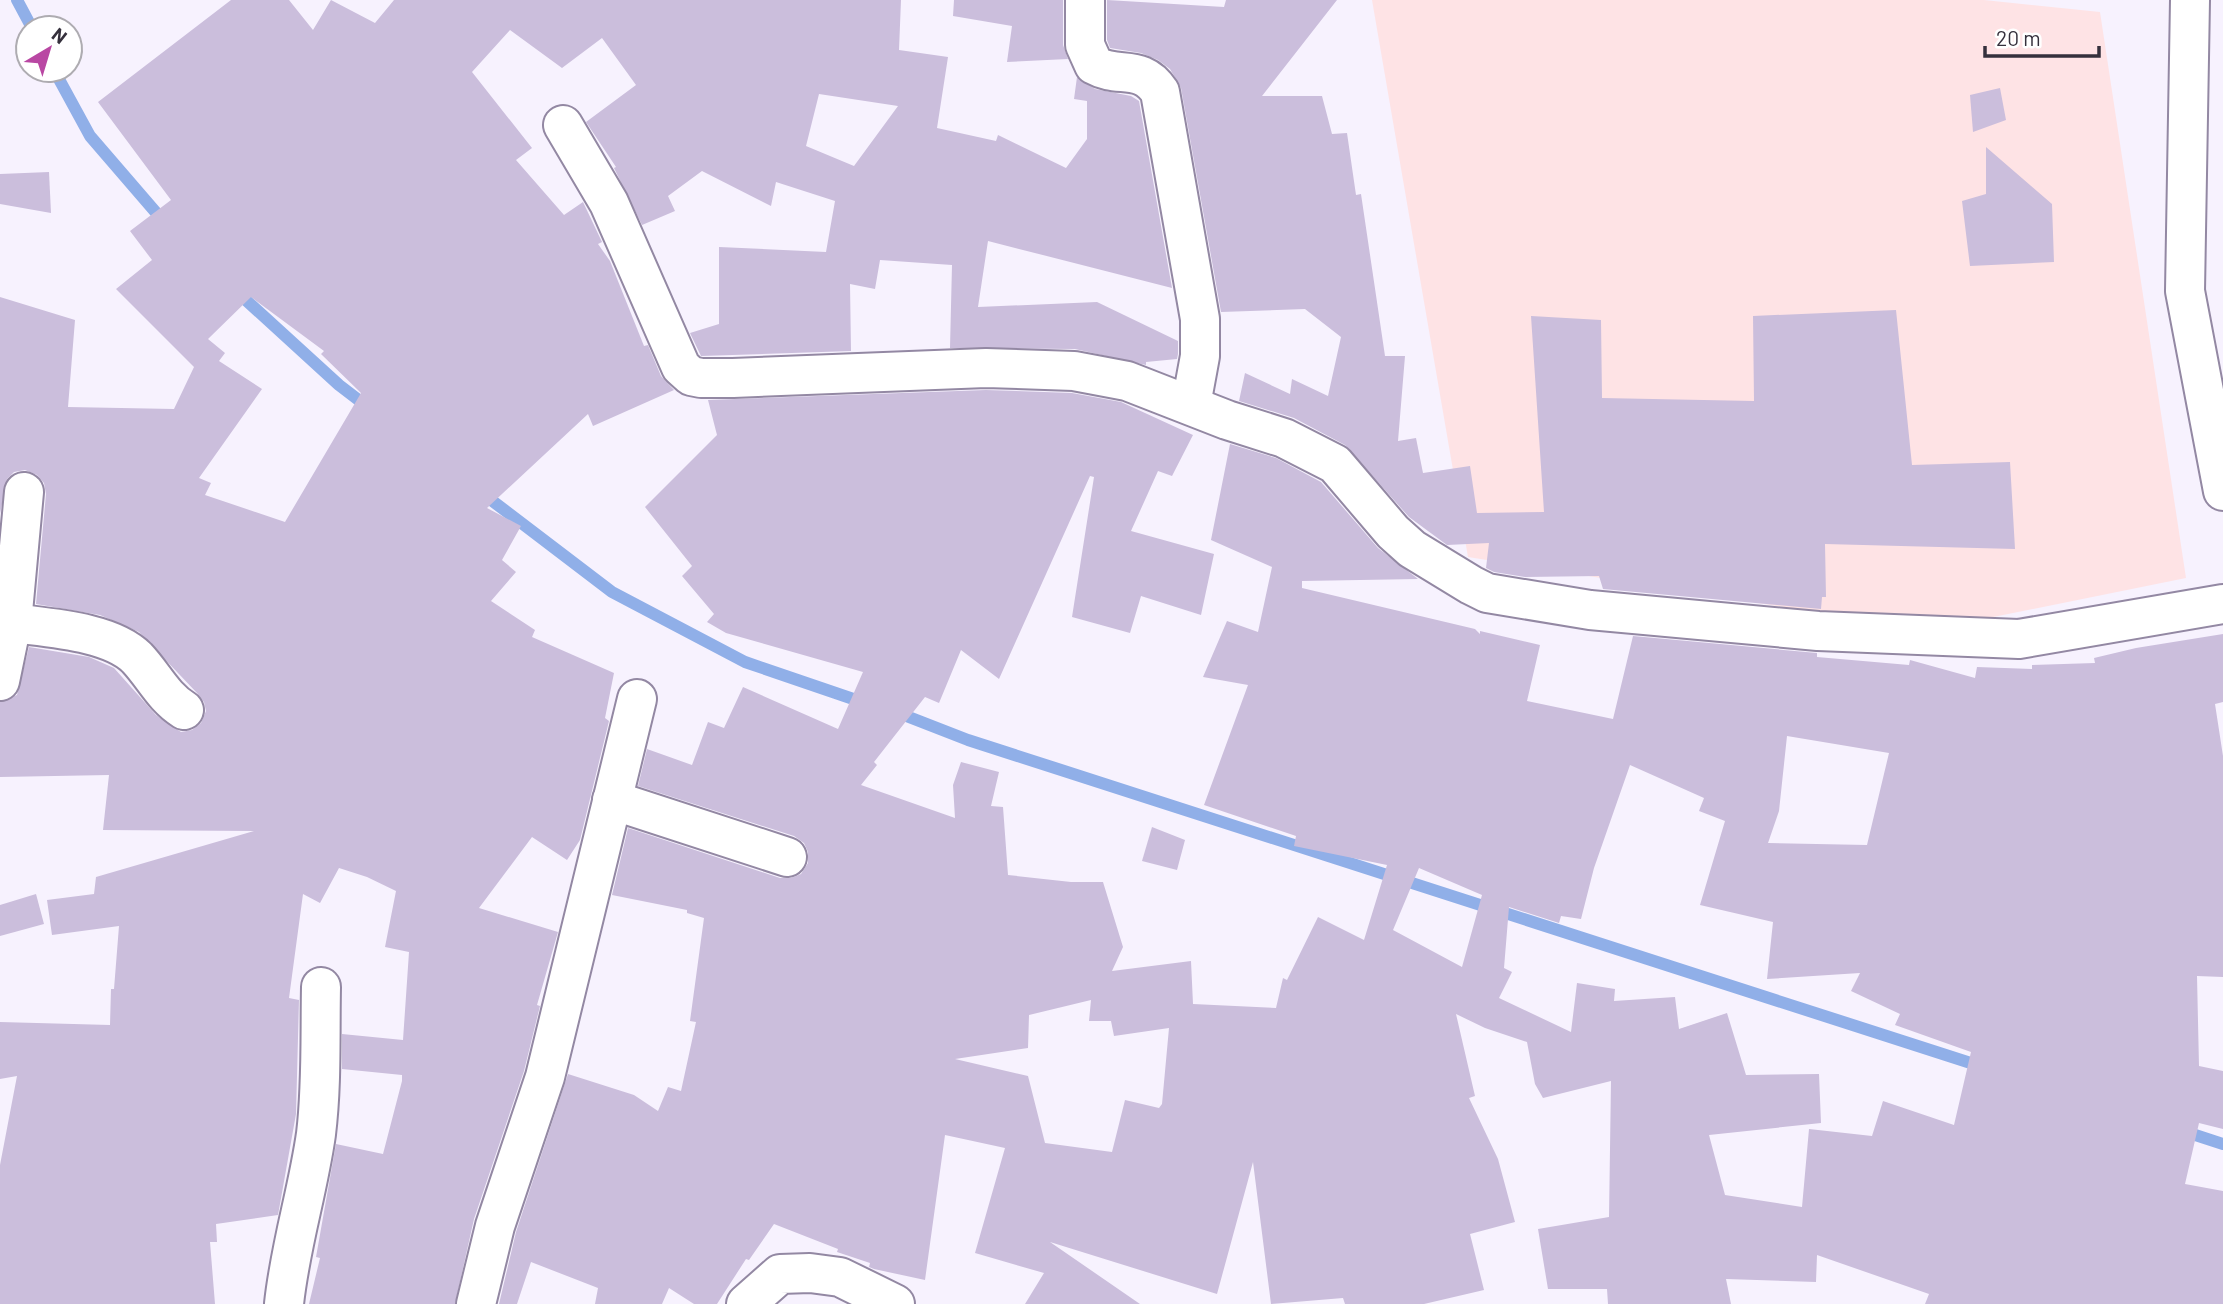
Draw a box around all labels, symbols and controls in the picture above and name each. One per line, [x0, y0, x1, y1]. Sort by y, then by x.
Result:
north arrow [14, 14, 84, 84]
scale bar [1985, 14, 2099, 58]
text: N [48, 22, 72, 48]
text: 20 m [1996, 25, 2041, 50]

